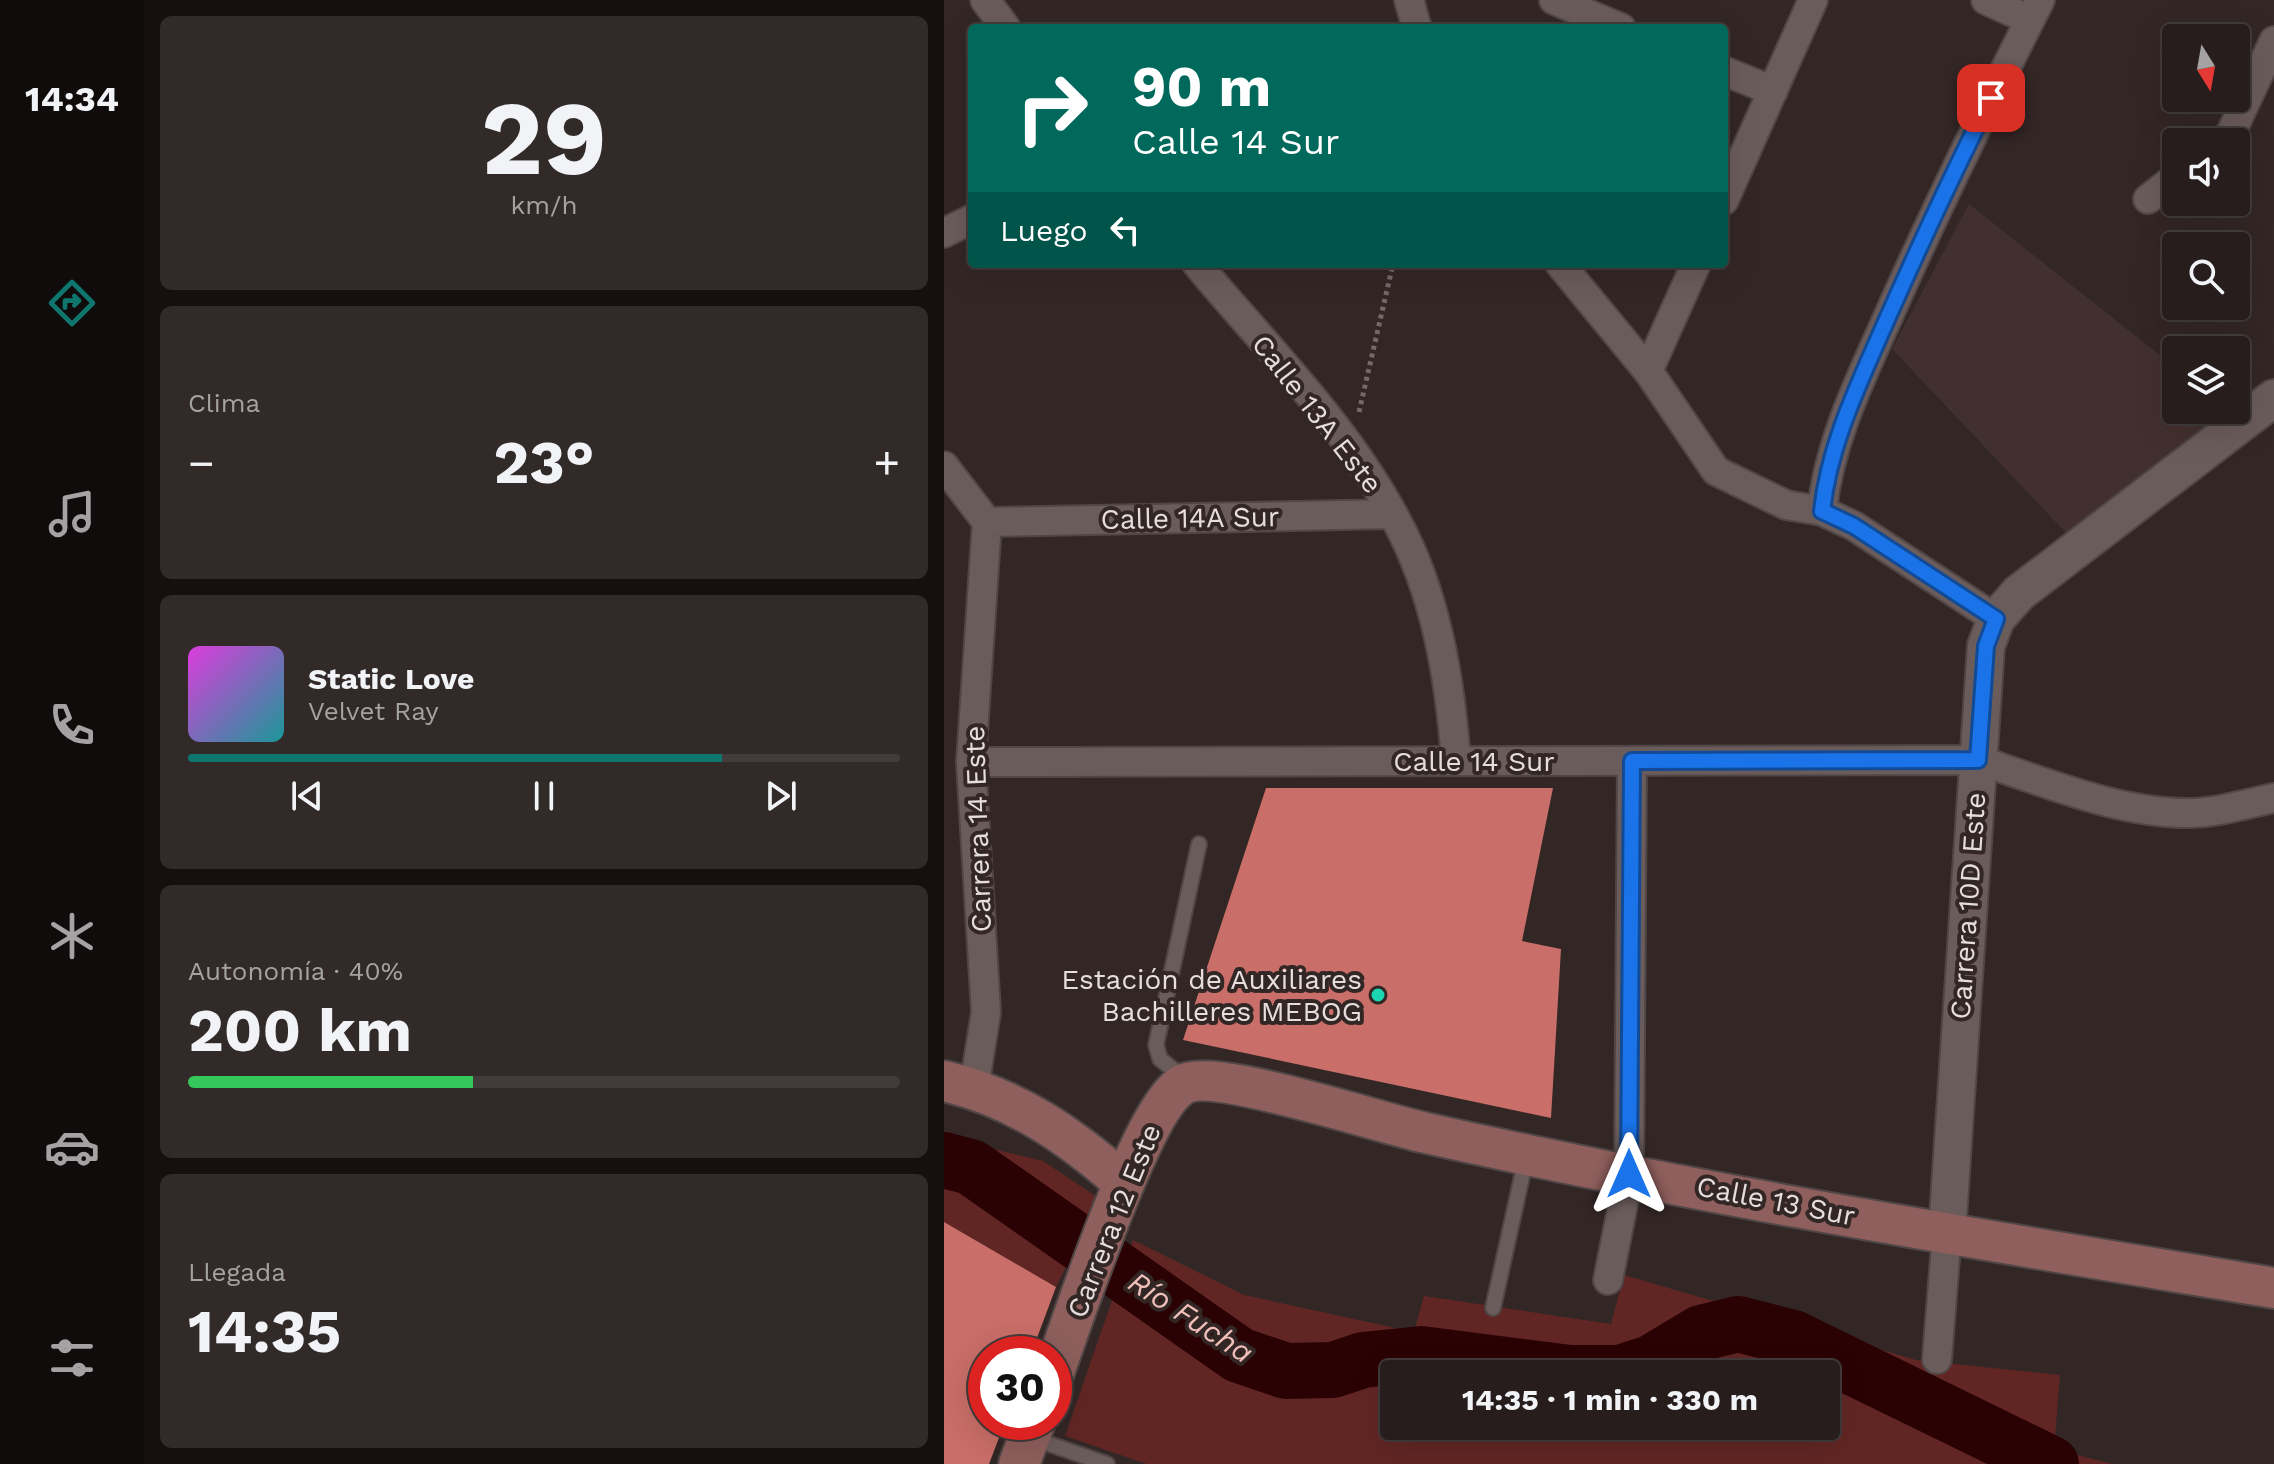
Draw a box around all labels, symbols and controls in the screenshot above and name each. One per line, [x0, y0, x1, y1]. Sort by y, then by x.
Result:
north arrow [2162, 24, 2250, 112]
map controls [2162, 24, 2250, 424]
text: 90 m [1132, 54, 1271, 120]
icon: right [1000, 56, 1104, 160]
pin [1957, 64, 2025, 132]
icon: arrive [1969, 76, 2013, 120]
text: 29 [481, 77, 607, 199]
text: 14:34 [25, 78, 119, 120]
text: Calle 14 Sur [1132, 121, 1340, 163]
button: sound [2162, 128, 2250, 216]
text: km/h [511, 190, 577, 220]
icon: left [1103, 208, 1147, 252]
text: Luego [1000, 213, 1087, 248]
button: search [2162, 232, 2250, 320]
icon: directions [44, 275, 100, 331]
street label: Calle 13A Este [1245, 328, 1389, 500]
button: layers [2162, 336, 2250, 424]
text: Clima [188, 388, 260, 418]
text: 23° [493, 427, 595, 498]
text: − [188, 437, 215, 489]
text: + [873, 437, 900, 489]
icon: music [44, 486, 100, 542]
street label: Calle 14A Sur [1100, 500, 1280, 536]
text: Static Love [308, 661, 474, 696]
text: Velvet Ray [308, 696, 439, 726]
icon: phone [44, 697, 100, 753]
street label: Carrera 14 Este [958, 725, 998, 933]
street label: Calle 14 Sur [1393, 745, 1555, 778]
icon: previous [285, 774, 329, 818]
icon: pause [522, 774, 566, 818]
icon: next [759, 774, 803, 818]
street label: Carrera 10D Este [1944, 791, 1992, 1021]
icon: climate [44, 908, 100, 964]
text: Autonomía · 40% [188, 956, 403, 986]
place label: Estación de Auxiliares Bachilleres MEBOG [1061, 963, 1362, 1028]
marker: Estación de Auxiliares Bachilleres MEBOG [1369, 986, 1387, 1004]
text: 200 km [188, 995, 412, 1066]
icon: car [44, 1119, 100, 1175]
street label: Carrera 12 Este [1060, 1119, 1168, 1323]
position arrow [1587, 1132, 1671, 1216]
street label: Calle 13 Sur [1694, 1169, 1858, 1233]
text: Llegada [188, 1257, 286, 1287]
water label: Río Fucha [1122, 1264, 1260, 1370]
text: 14:35 [188, 1296, 341, 1367]
icon: filters [44, 1330, 100, 1386]
speed limit sign: 30 [968, 1336, 1072, 1440]
text: 14:35 · 1 min · 330 m [1462, 1382, 1758, 1417]

